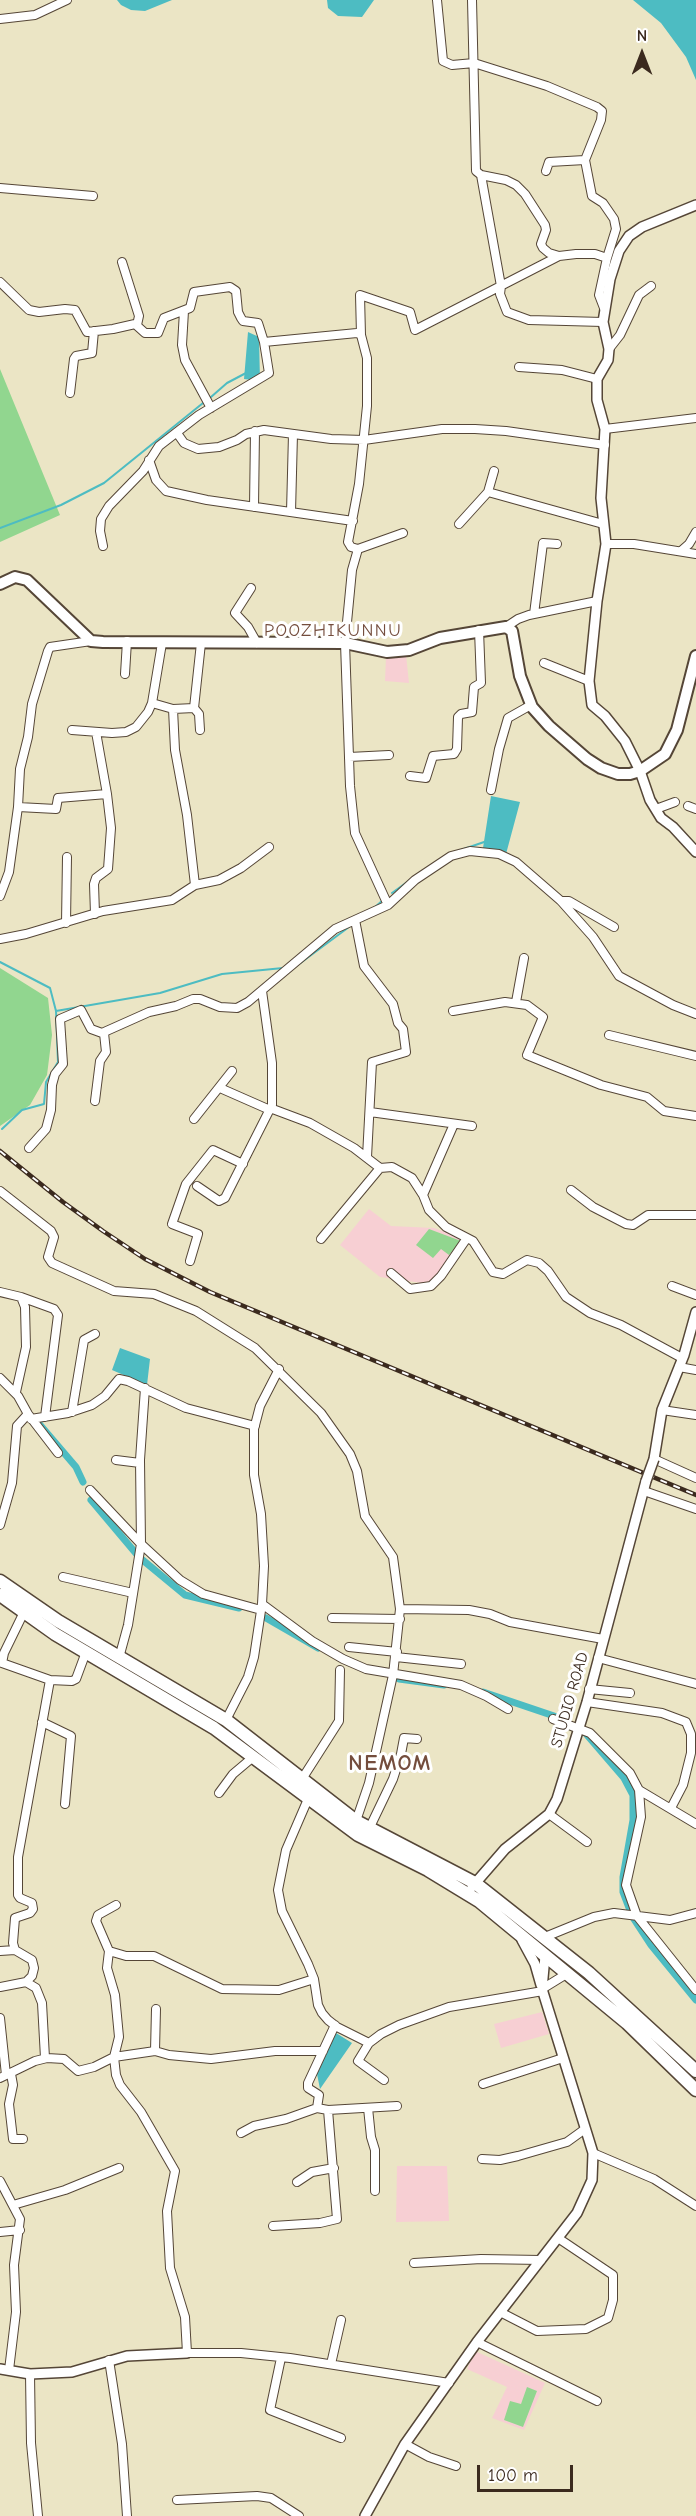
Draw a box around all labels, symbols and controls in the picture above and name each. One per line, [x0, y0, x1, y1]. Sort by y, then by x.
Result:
north arrow [612, 24, 672, 84]
text: N [637, 27, 647, 45]
district label: POOZHIKUNNU [264, 620, 402, 642]
street label: STUDIO ROAD [547, 1650, 593, 1750]
district label: NEMOM [348, 1751, 432, 1777]
scale bar [480, 2453, 576, 2491]
text: 100 m [488, 2465, 538, 2486]

